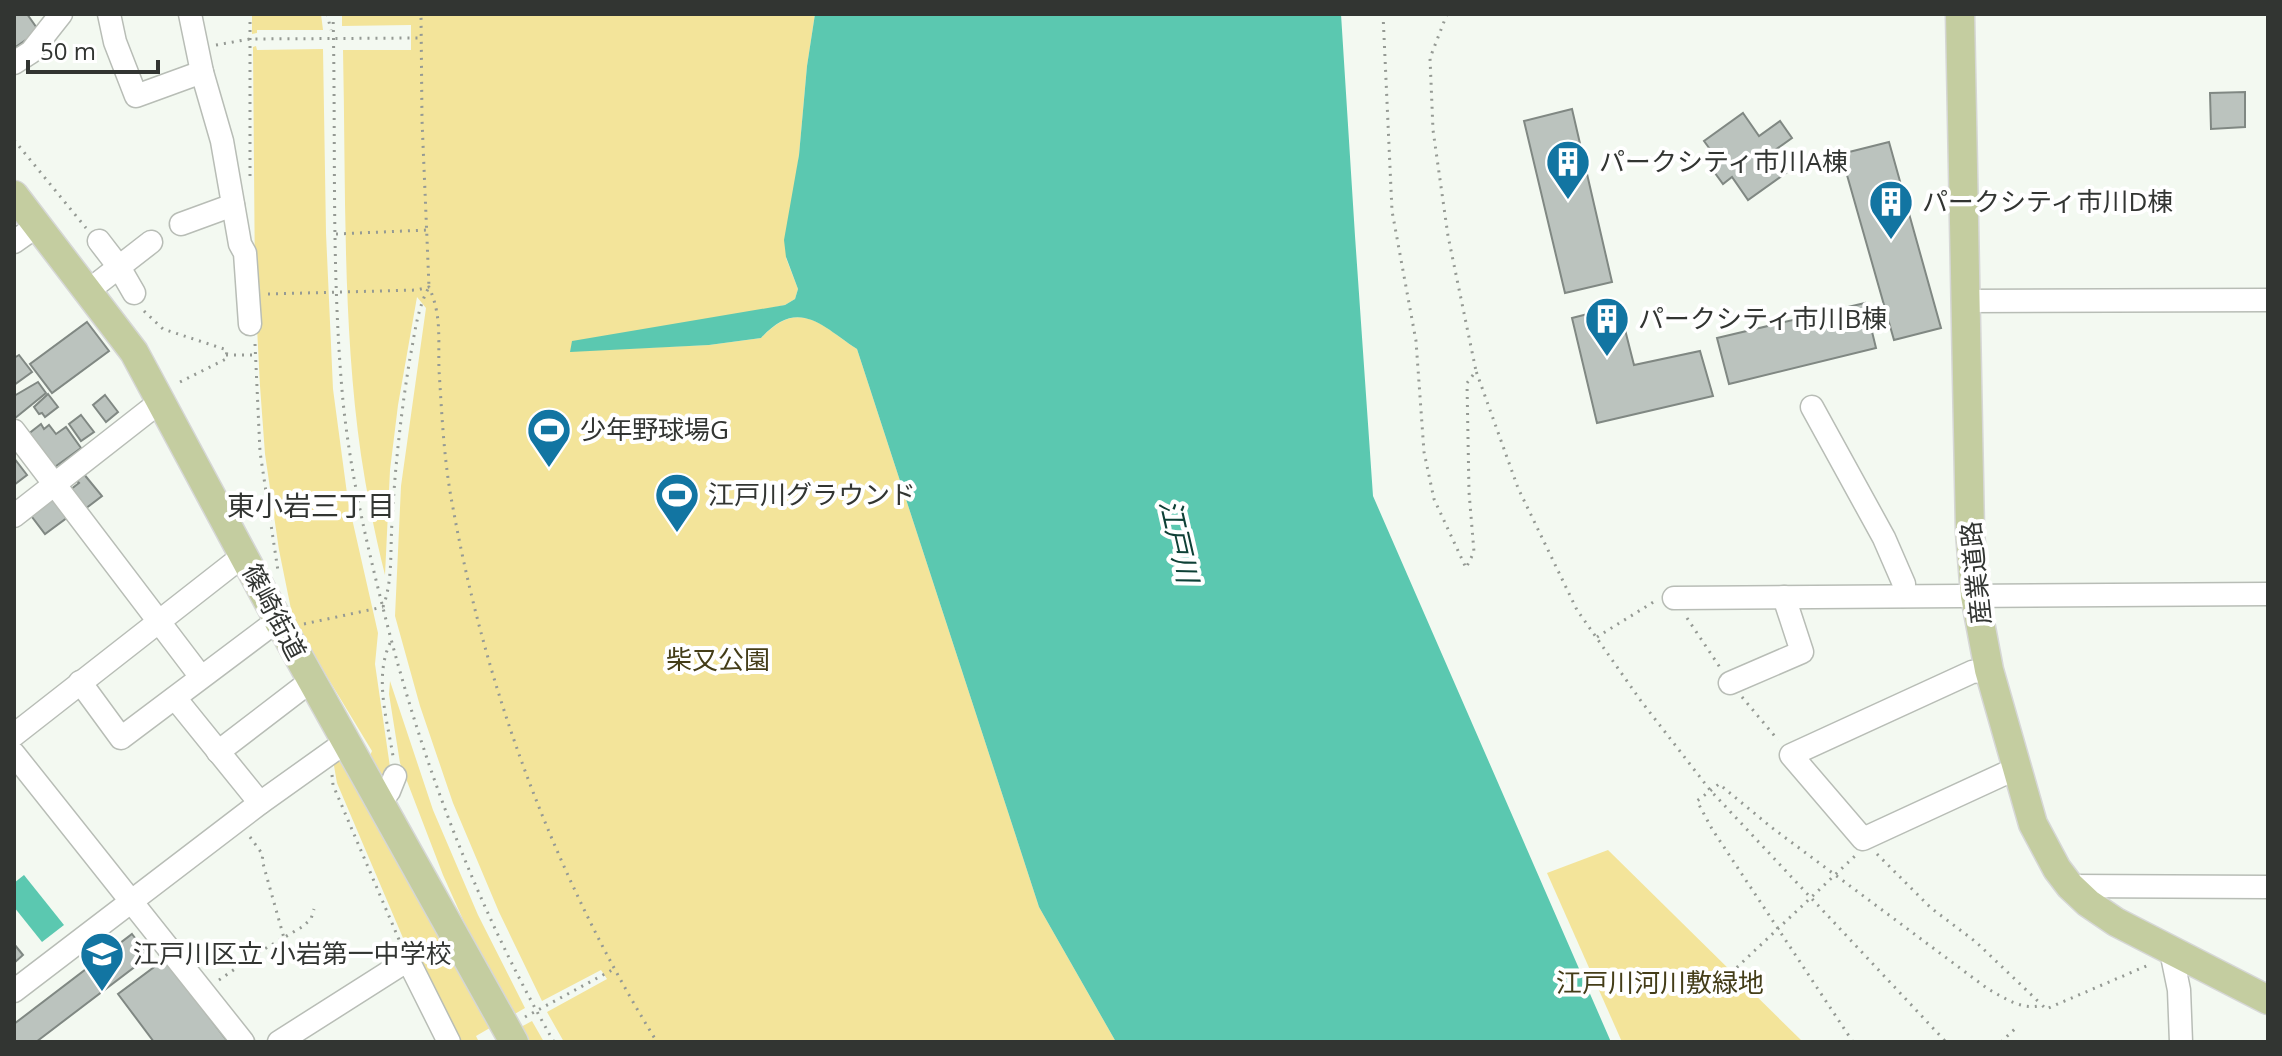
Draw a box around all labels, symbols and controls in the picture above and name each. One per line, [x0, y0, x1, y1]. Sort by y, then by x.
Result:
scale bar [28, 24, 158, 74]
text: 50 m [40, 34, 96, 67]
building icon: パークシティ市川A棟 [1544, 138, 1592, 201]
place label: パークシティ市川A棟 [1599, 143, 1848, 179]
building icon: パークシティ市川D棟 [1867, 178, 1915, 241]
place label: パークシティ市川D棟 [1922, 183, 2173, 219]
building icon: パークシティ市川B棟 [1583, 295, 1631, 358]
place label: パークシティ市川B棟 [1638, 300, 1887, 336]
sports icon: 少年野球場G [525, 406, 573, 469]
place label: 少年野球場G [580, 411, 729, 447]
sports icon: 江戸川グラウンド [653, 471, 701, 534]
place label: 江戸川グラウンド [708, 476, 916, 512]
district label: 東小岩三丁目 [227, 486, 395, 524]
water label: 江戸川 [1152, 496, 1209, 589]
street label: 産業道路 [1952, 520, 1998, 627]
street label: 篠崎街道 [235, 557, 315, 666]
park label: 柴又公園 [666, 641, 770, 677]
school or university icon: 江戸川区立 小岩第一中学校 [78, 930, 126, 993]
place label: 江戸川区立 小岩第一中学校 [133, 935, 452, 971]
park label: 江戸川河川敷緑地 [1556, 964, 1764, 1000]

